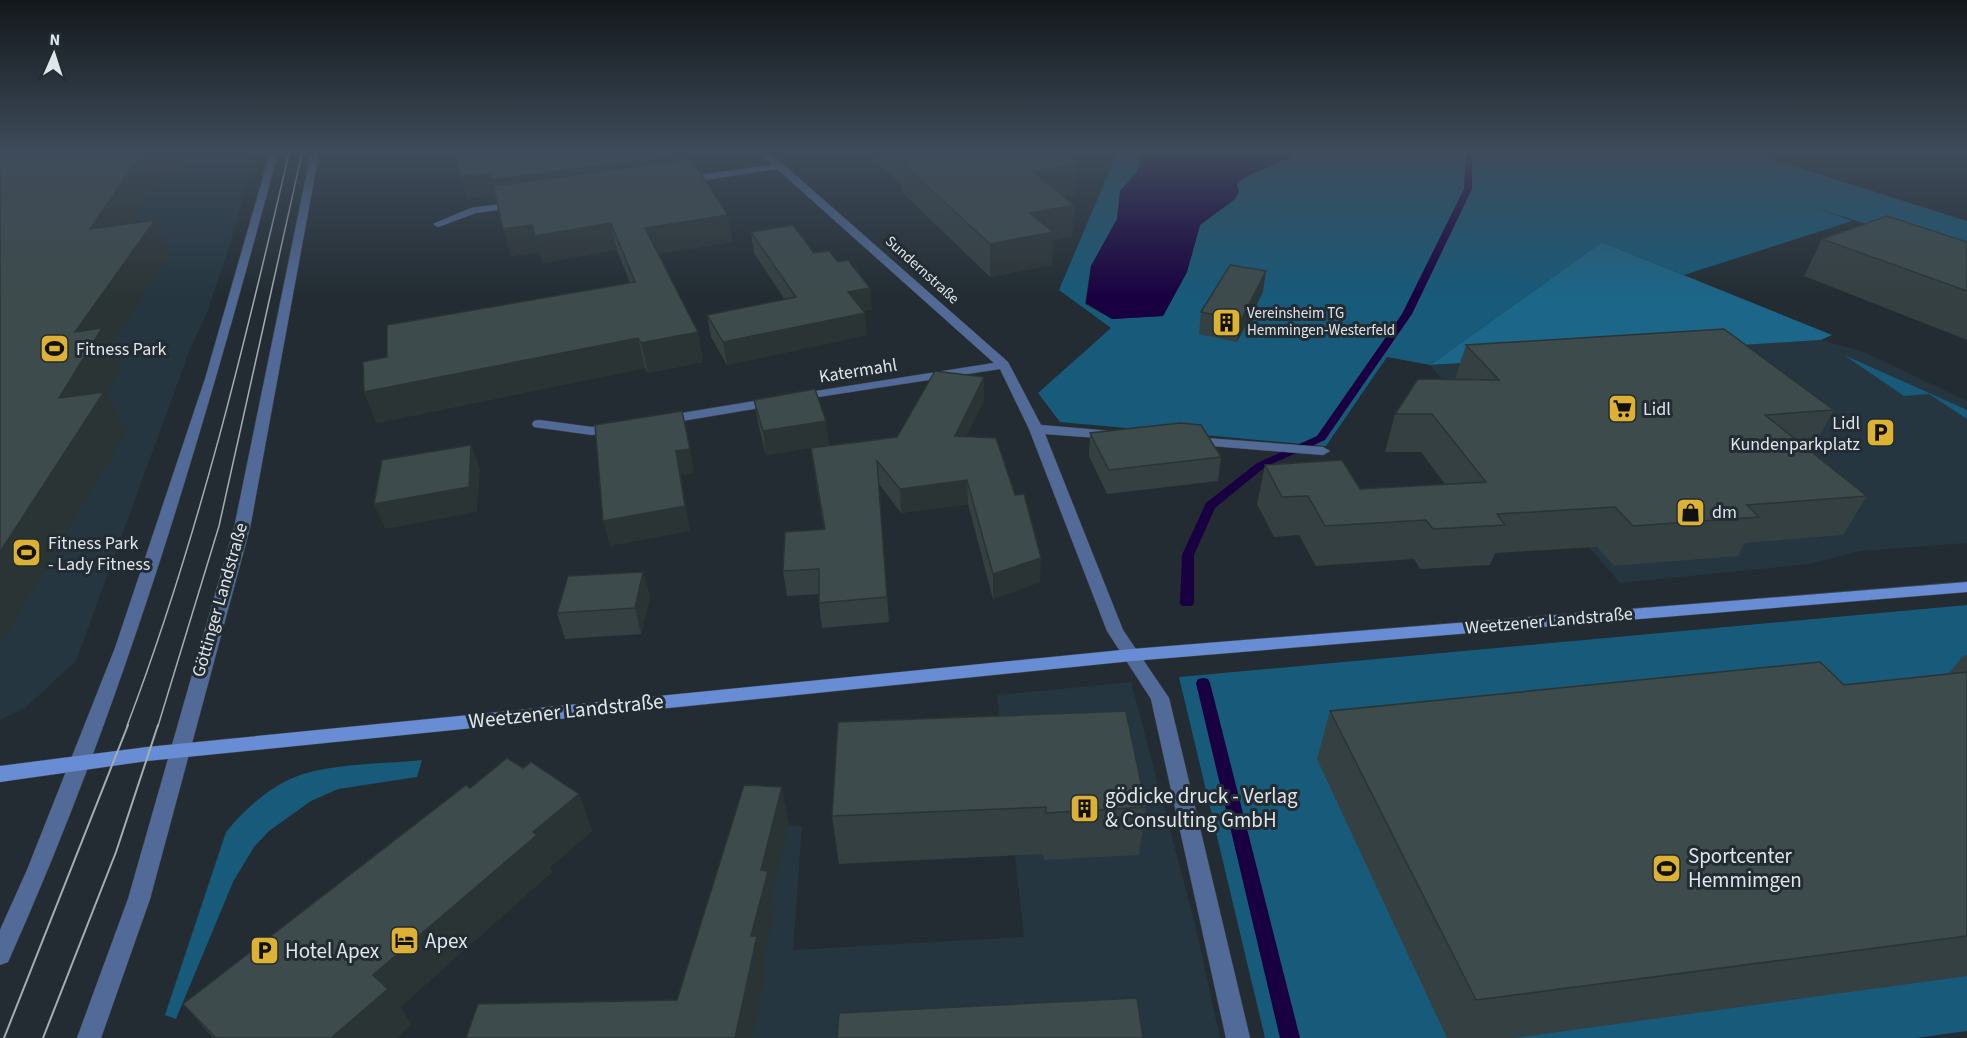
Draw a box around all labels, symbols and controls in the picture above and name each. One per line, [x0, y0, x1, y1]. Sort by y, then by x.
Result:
north arrow [24, 24, 84, 84]
text: N [49, 29, 61, 51]
street label: Sundernstraße [880, 231, 964, 309]
place label: Vereinsheim TG Hemmingen-Westerfeld [1247, 303, 1395, 341]
building icon: Vereinsheim TG Hemmingen-Westerfeld [1210, 306, 1242, 338]
sports icon: Fitness Park [39, 333, 71, 365]
place label: Fitness Park [76, 337, 167, 362]
street label: Katermahl [817, 353, 899, 389]
supermarket icon: Lidl [1606, 393, 1638, 425]
place label: Lidl [1643, 397, 1671, 422]
place label: Lidl Kundenparkplatz [1730, 411, 1860, 457]
parking icon: Lidl Kundenparkplatz [1865, 417, 1897, 449]
shop icon: dm [1675, 496, 1707, 528]
place label: dm [1712, 500, 1737, 525]
street label: Göttinger Landstraße [186, 520, 254, 680]
place label: Fitness Park - Lady Fitness [48, 531, 150, 577]
sports icon: Fitness Park - Lady Fitness [11, 537, 43, 569]
street label: Weetzener Landstraße [1464, 601, 1634, 641]
street label: Weetzener Landstraße [467, 686, 665, 736]
place label: gödicke druck - Verlag & Consulting GmbH [1105, 781, 1298, 835]
building icon: gödicke druck - Verlag & Consulting GmbH [1068, 792, 1100, 824]
place label: Sportcenter Hemmimgen [1688, 841, 1802, 895]
sports icon: Sportcenter Hemmimgen [1651, 852, 1683, 884]
hotel icon: Apex [388, 925, 420, 957]
place label: Apex [425, 926, 468, 956]
parking icon: Hotel Apex [248, 935, 280, 967]
place label: Hotel Apex [285, 936, 380, 966]

